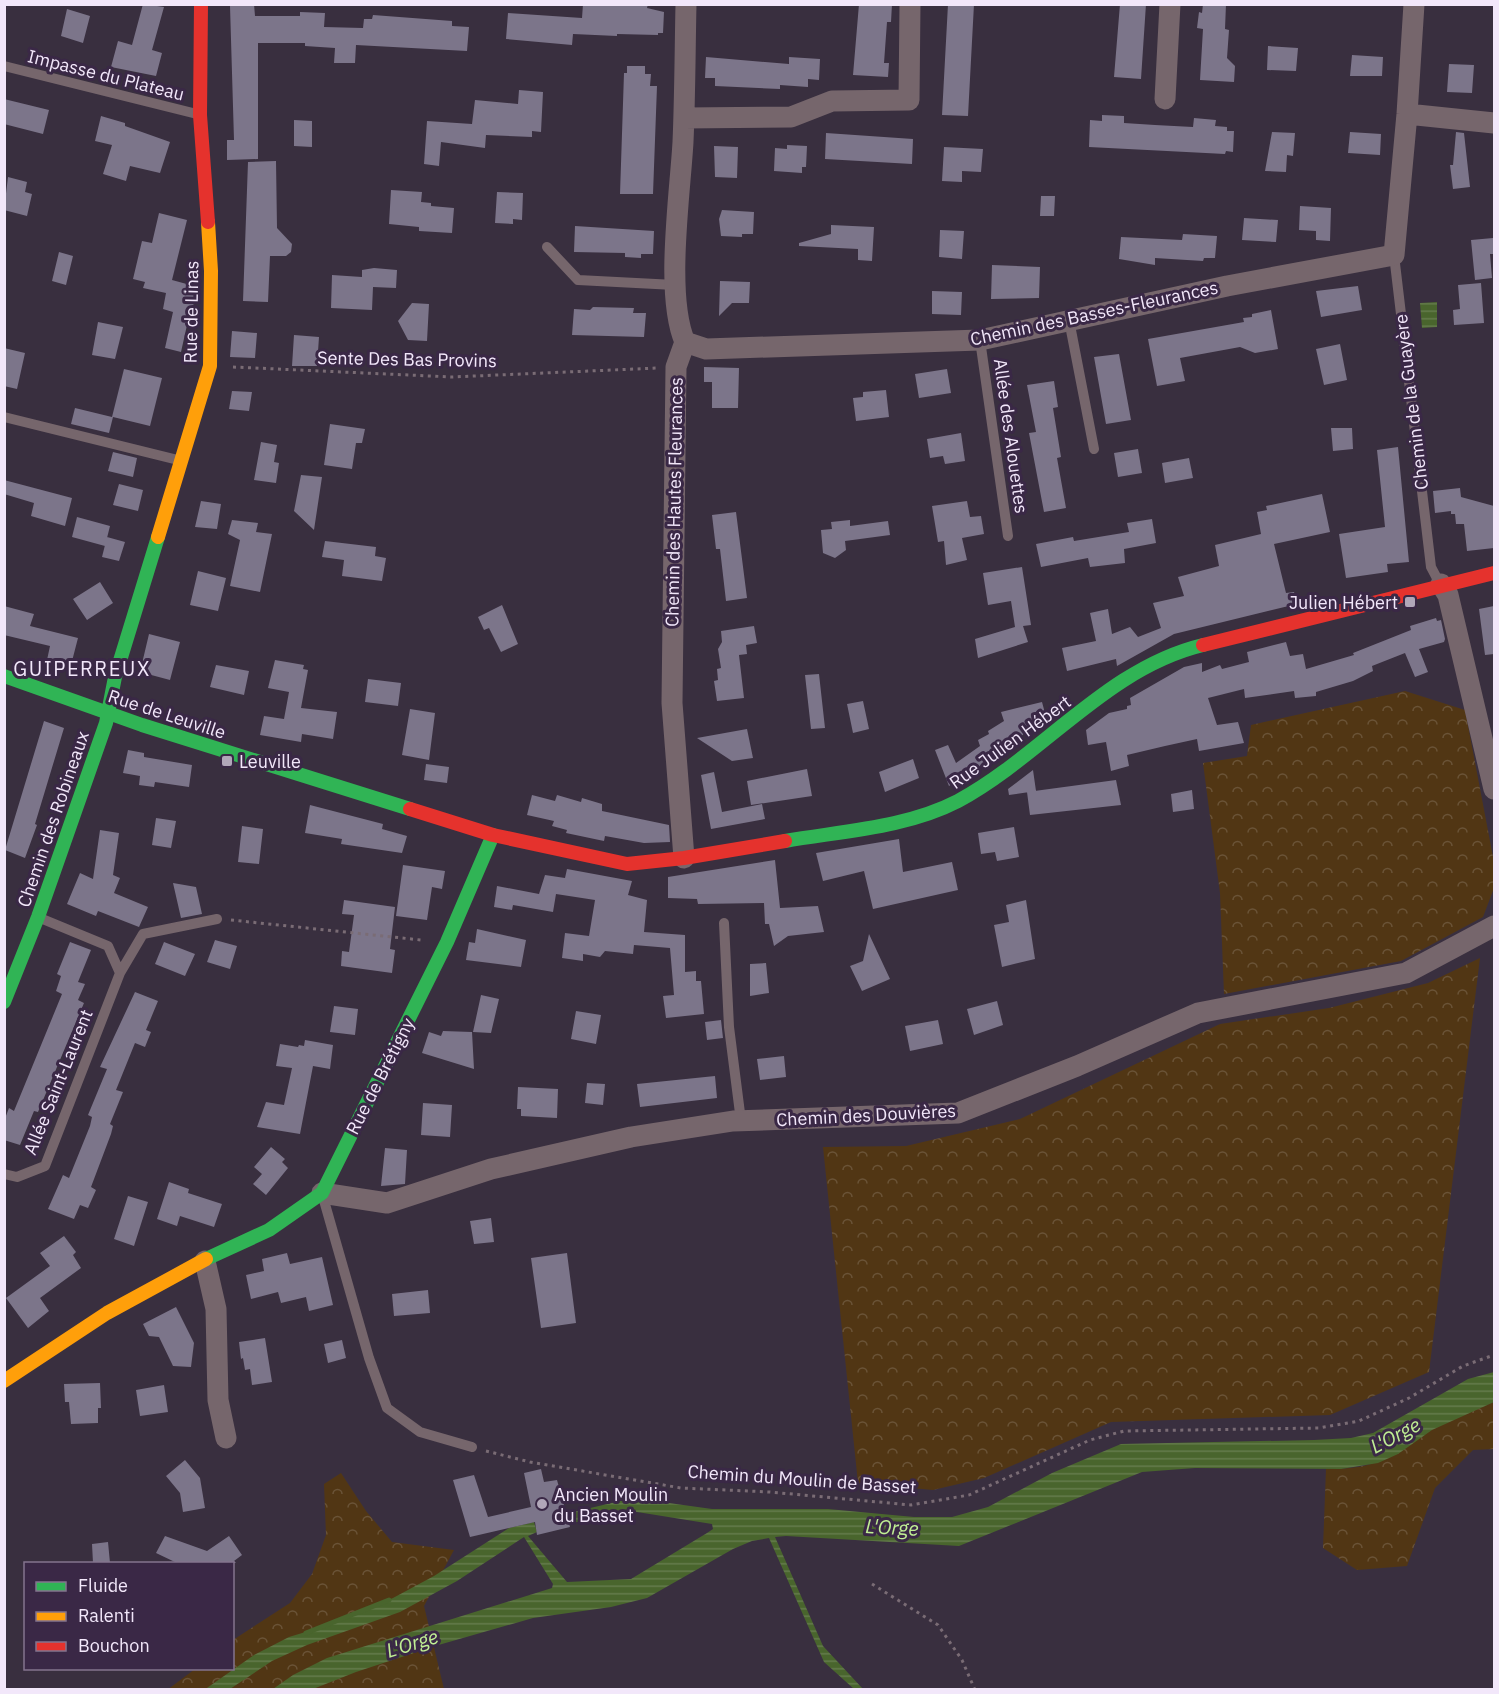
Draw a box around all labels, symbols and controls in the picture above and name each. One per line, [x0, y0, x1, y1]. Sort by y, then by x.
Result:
street label: Impasse du Plateau [25, 44, 187, 106]
street label: Rue de Linas [179, 261, 203, 363]
street label: Chemin des Basses-Fleurances [968, 275, 1220, 351]
street label: Chemin de la Guayère [1389, 313, 1433, 491]
street label: Sente Des Bas Provins [317, 346, 497, 372]
street label: Allée des Alouettes [989, 357, 1033, 515]
street label: Chemin des Hautes Fleurances [660, 377, 688, 627]
place label: Julien Hébert [1289, 591, 1398, 614]
marker: Julien Hébert [1403, 595, 1417, 609]
district label: GUIPERREUX [13, 655, 151, 682]
street label: Rue de Leuville [105, 684, 229, 744]
street label: Rue Julien Hébert [945, 690, 1075, 794]
street label: Chemin des Robineaux [12, 728, 94, 910]
place label: Leuville [239, 750, 301, 773]
marker: Leuville [220, 754, 234, 768]
street label: Allée Saint-Laurent [18, 1006, 98, 1158]
street label: Rue de Brétigny [341, 1014, 419, 1138]
street label: Chemin des Douvières [775, 1099, 957, 1131]
water label: L'Orge [1365, 1411, 1425, 1459]
street label: Chemin du Moulin de Basset [687, 1460, 917, 1498]
place label: Ancien Moulin du Basset [554, 1483, 668, 1527]
marker: Ancien Moulin du Basset [535, 1497, 549, 1511]
water label: L'Orge [865, 1512, 919, 1542]
legend [24, 1562, 234, 1670]
text: Fluide [78, 1574, 128, 1597]
text: Ralenti [78, 1604, 135, 1627]
water label: L'Orge [383, 1622, 441, 1664]
text: Bouchon [78, 1634, 150, 1657]

